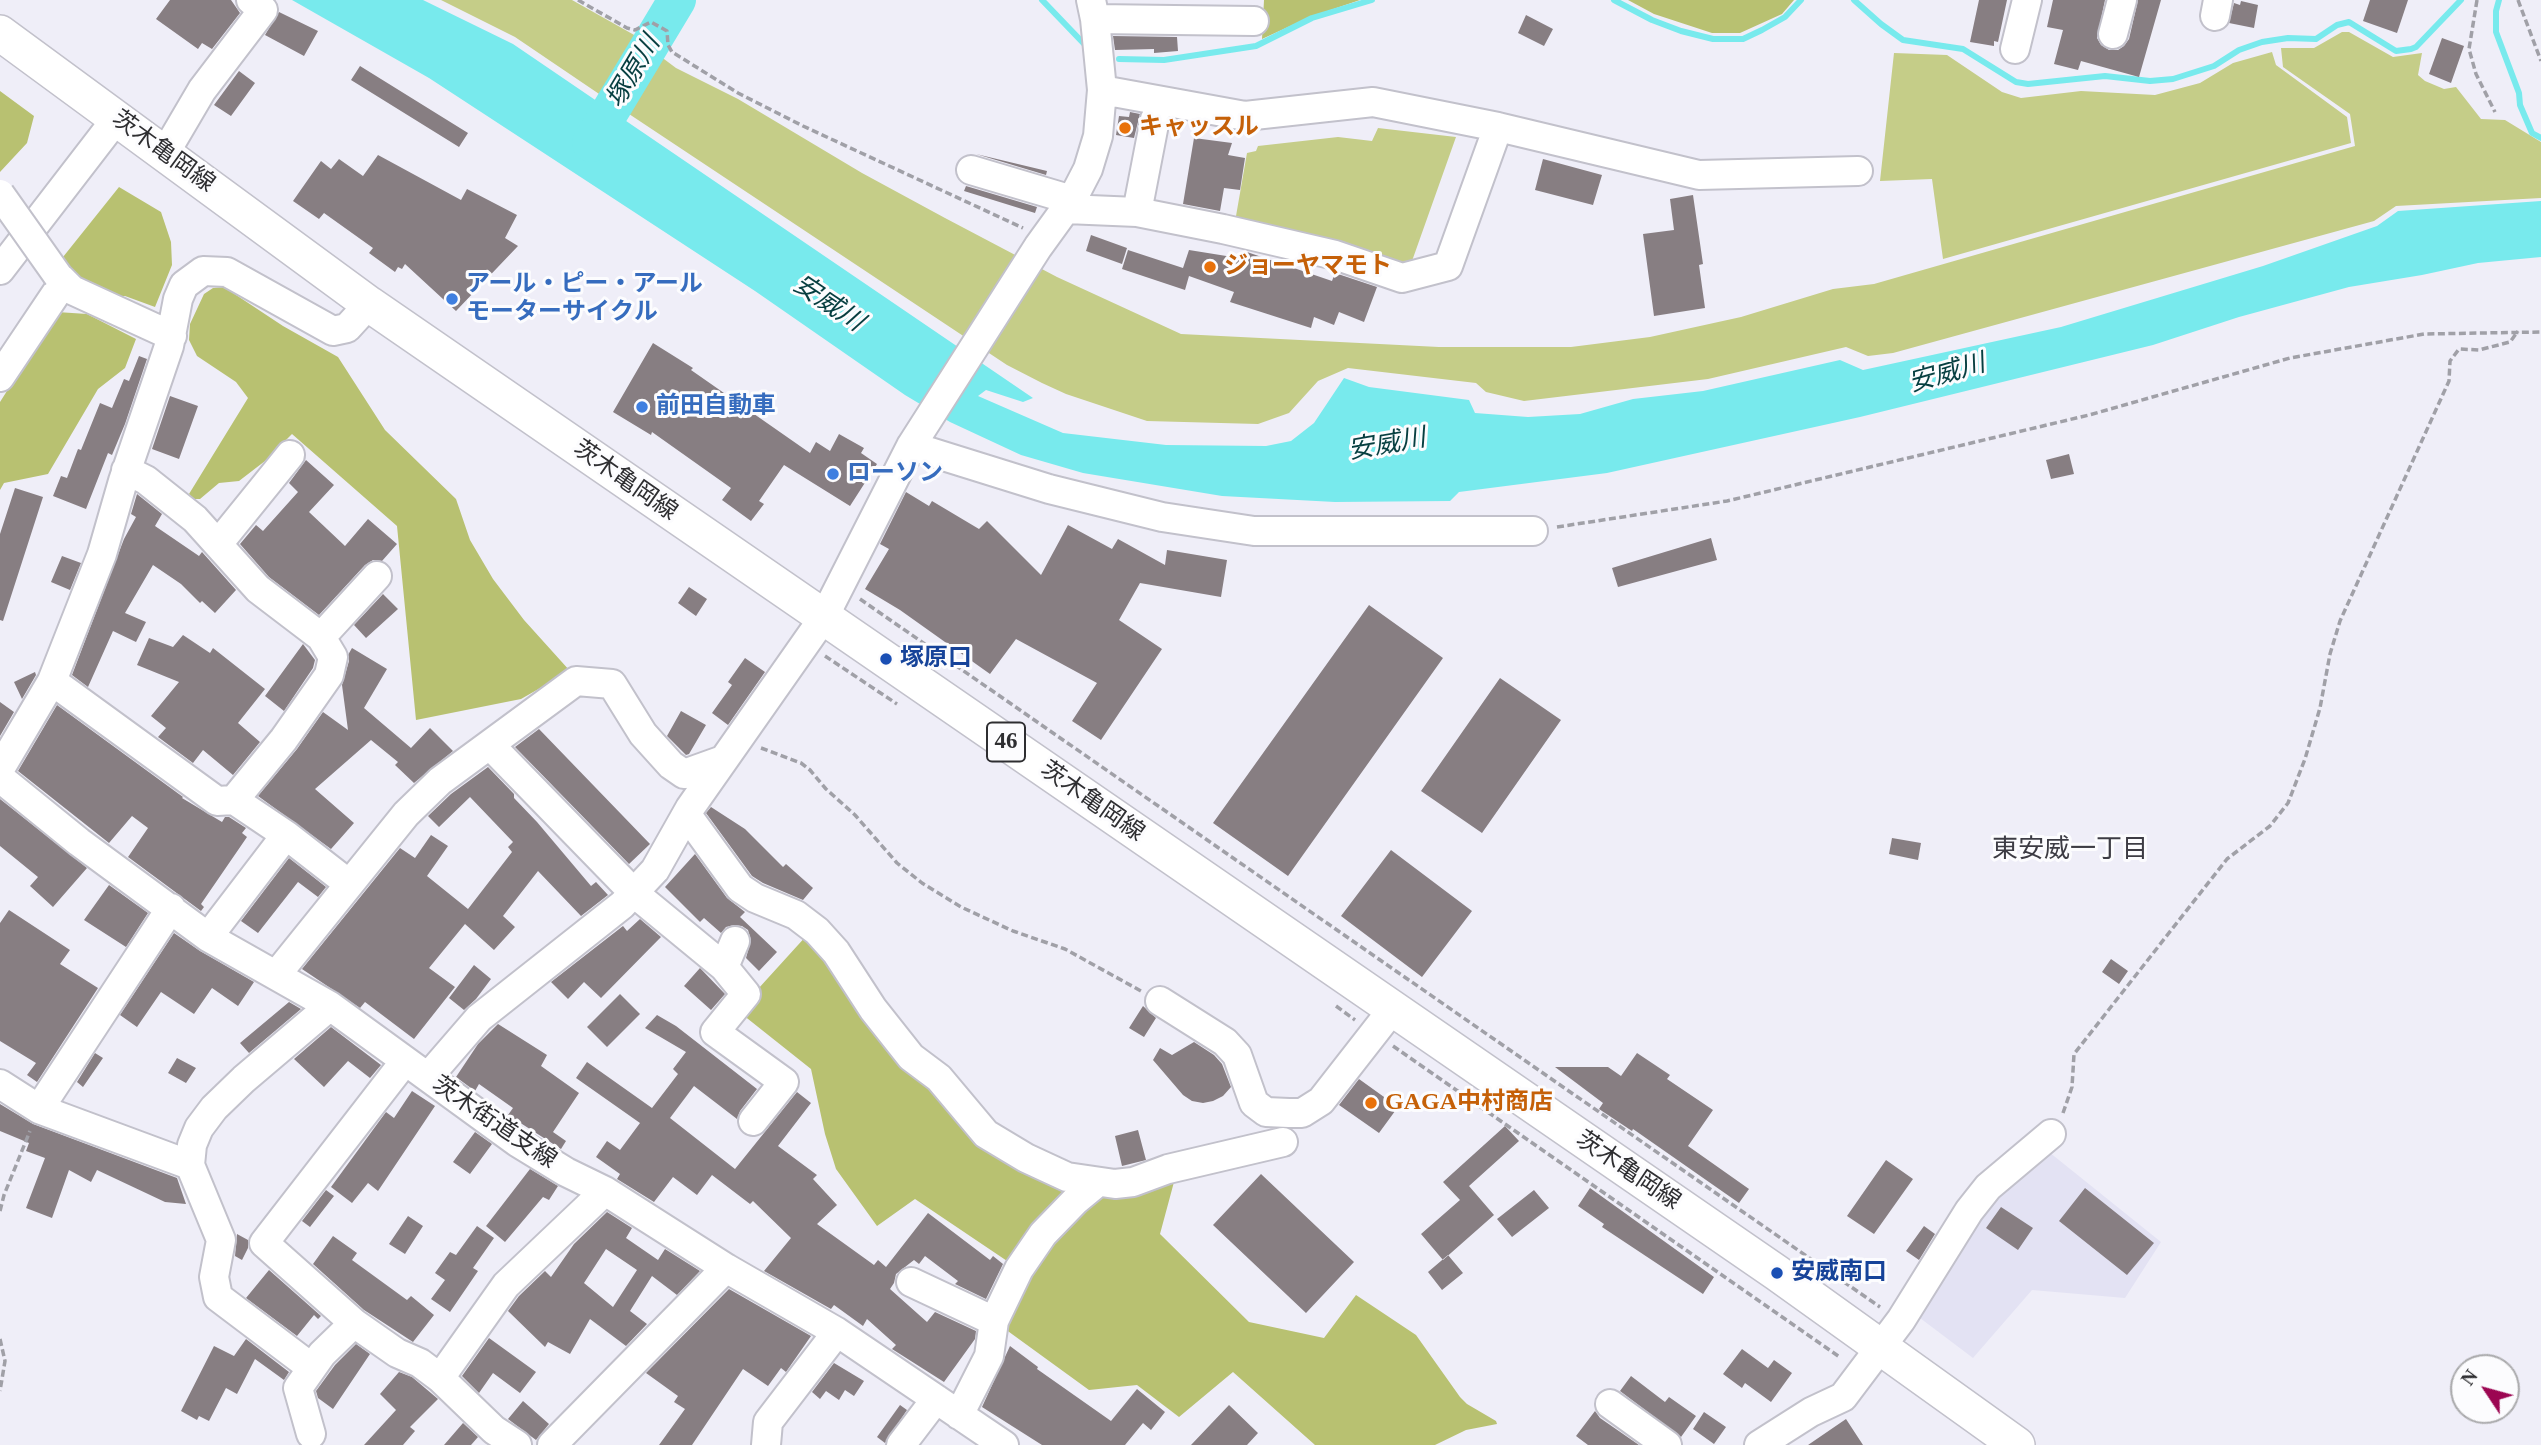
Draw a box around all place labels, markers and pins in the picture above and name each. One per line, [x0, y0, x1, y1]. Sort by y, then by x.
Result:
place label: キャッスル [1139, 114, 1259, 142]
marker: キャッスル [1117, 120, 1133, 136]
place label: ジョーヤマモト [1224, 253, 1392, 281]
marker: ジョーヤマモト [1202, 259, 1218, 275]
place label: アール・ピー・アール モーターサイクル [466, 271, 703, 327]
marker: アール・ピー・アール モーターサイクル [444, 291, 460, 307]
place label: 前田自動車 [656, 393, 776, 421]
marker: 前田自動車 [634, 399, 650, 415]
place label: ローソン [847, 460, 943, 488]
marker: ローソン [825, 466, 841, 482]
place label: 塚原口 [900, 645, 972, 673]
marker: 塚原口 [878, 651, 894, 667]
place label: GAGA中村商店 [1385, 1089, 1553, 1117]
marker: GAGA中村商店 [1363, 1095, 1379, 1111]
place label: 安威南口 [1791, 1259, 1887, 1287]
marker: 安威南口 [1769, 1265, 1785, 1281]

